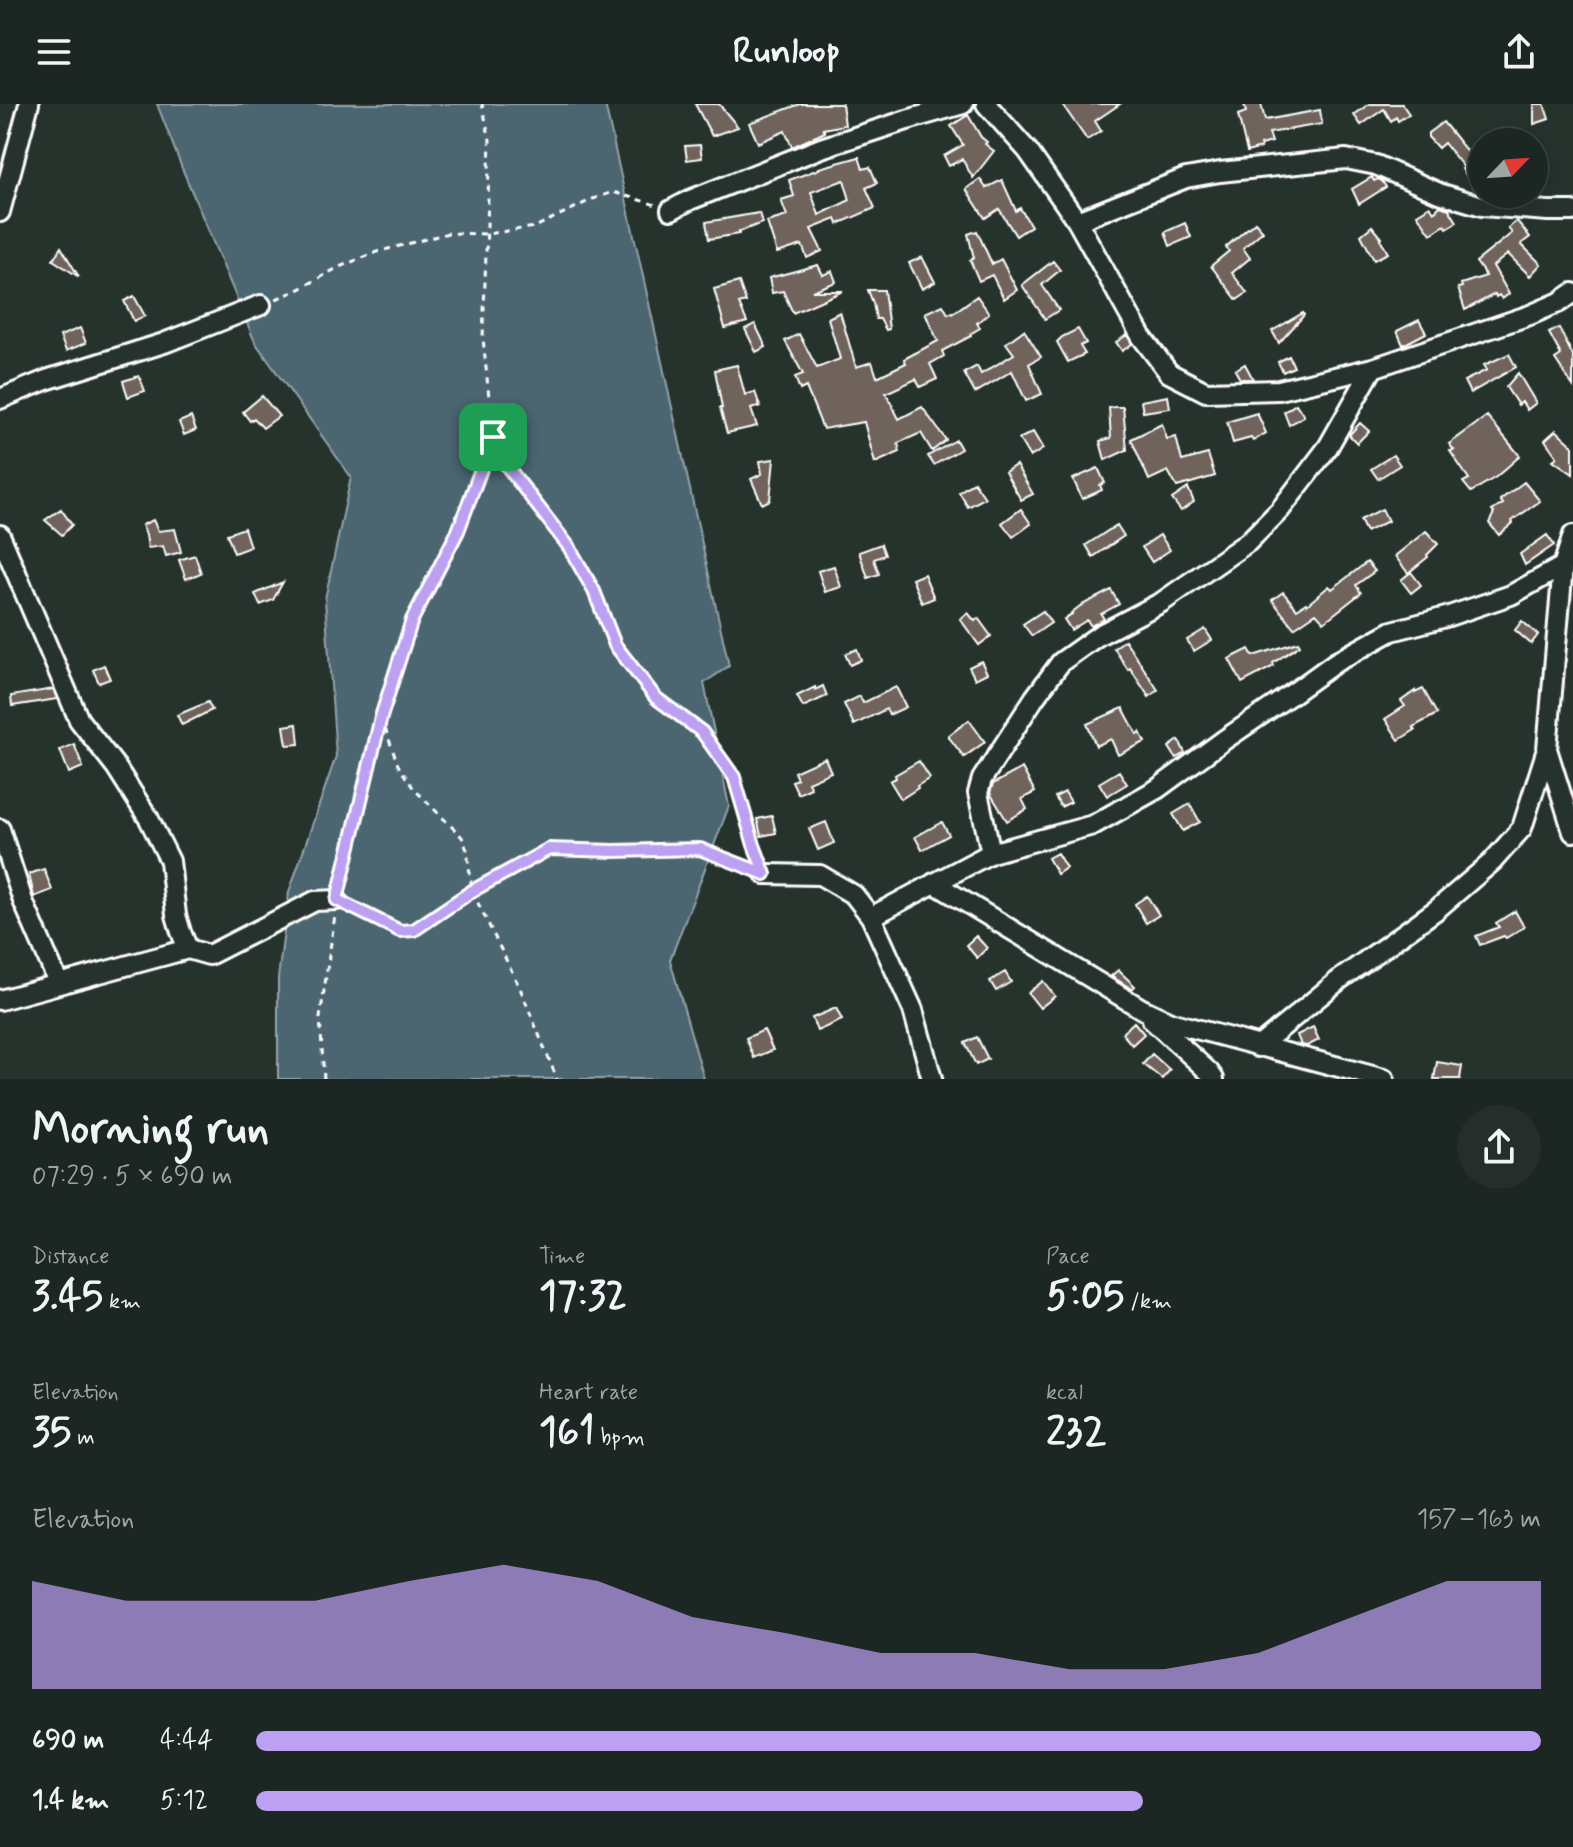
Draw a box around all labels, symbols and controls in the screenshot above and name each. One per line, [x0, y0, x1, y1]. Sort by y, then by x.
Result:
text: Runloop [733, 29, 840, 76]
icon: menu [32, 30, 76, 74]
icon: share [1497, 30, 1541, 74]
north arrow [1468, 128, 1548, 208]
map controls [1468, 128, 1548, 208]
pin [459, 403, 527, 471]
icon: arrive [471, 415, 515, 459]
text: Morning run [32, 1101, 269, 1159]
button: share [1457, 1105, 1541, 1189]
text: 07:29 · 5 × 690 m [32, 1160, 233, 1194]
text: Distance [32, 1243, 109, 1271]
text: Time [539, 1243, 585, 1271]
text: Pace [1046, 1243, 1090, 1271]
text: 3.45 [32, 1271, 103, 1323]
text: 17:32 [539, 1271, 627, 1323]
text: 5:05 [1046, 1271, 1124, 1323]
text: km [103, 1288, 141, 1316]
text: /km [1124, 1288, 1172, 1316]
text: Elevation [32, 1379, 119, 1407]
text: Heart rate [539, 1379, 638, 1407]
text: kcal [1046, 1379, 1083, 1407]
text: 35 [32, 1407, 71, 1459]
text: 161 [539, 1407, 595, 1459]
text: 232 [1046, 1407, 1106, 1459]
text: m [71, 1424, 95, 1452]
text: bpm [595, 1424, 645, 1452]
text: Elevation [32, 1503, 134, 1537]
text: 157–163 m [1417, 1503, 1541, 1537]
text: 690 m [32, 1724, 104, 1758]
text: 4:44 [160, 1724, 213, 1758]
text: 1.4 km [32, 1784, 109, 1818]
text: 5:12 [160, 1784, 208, 1818]

